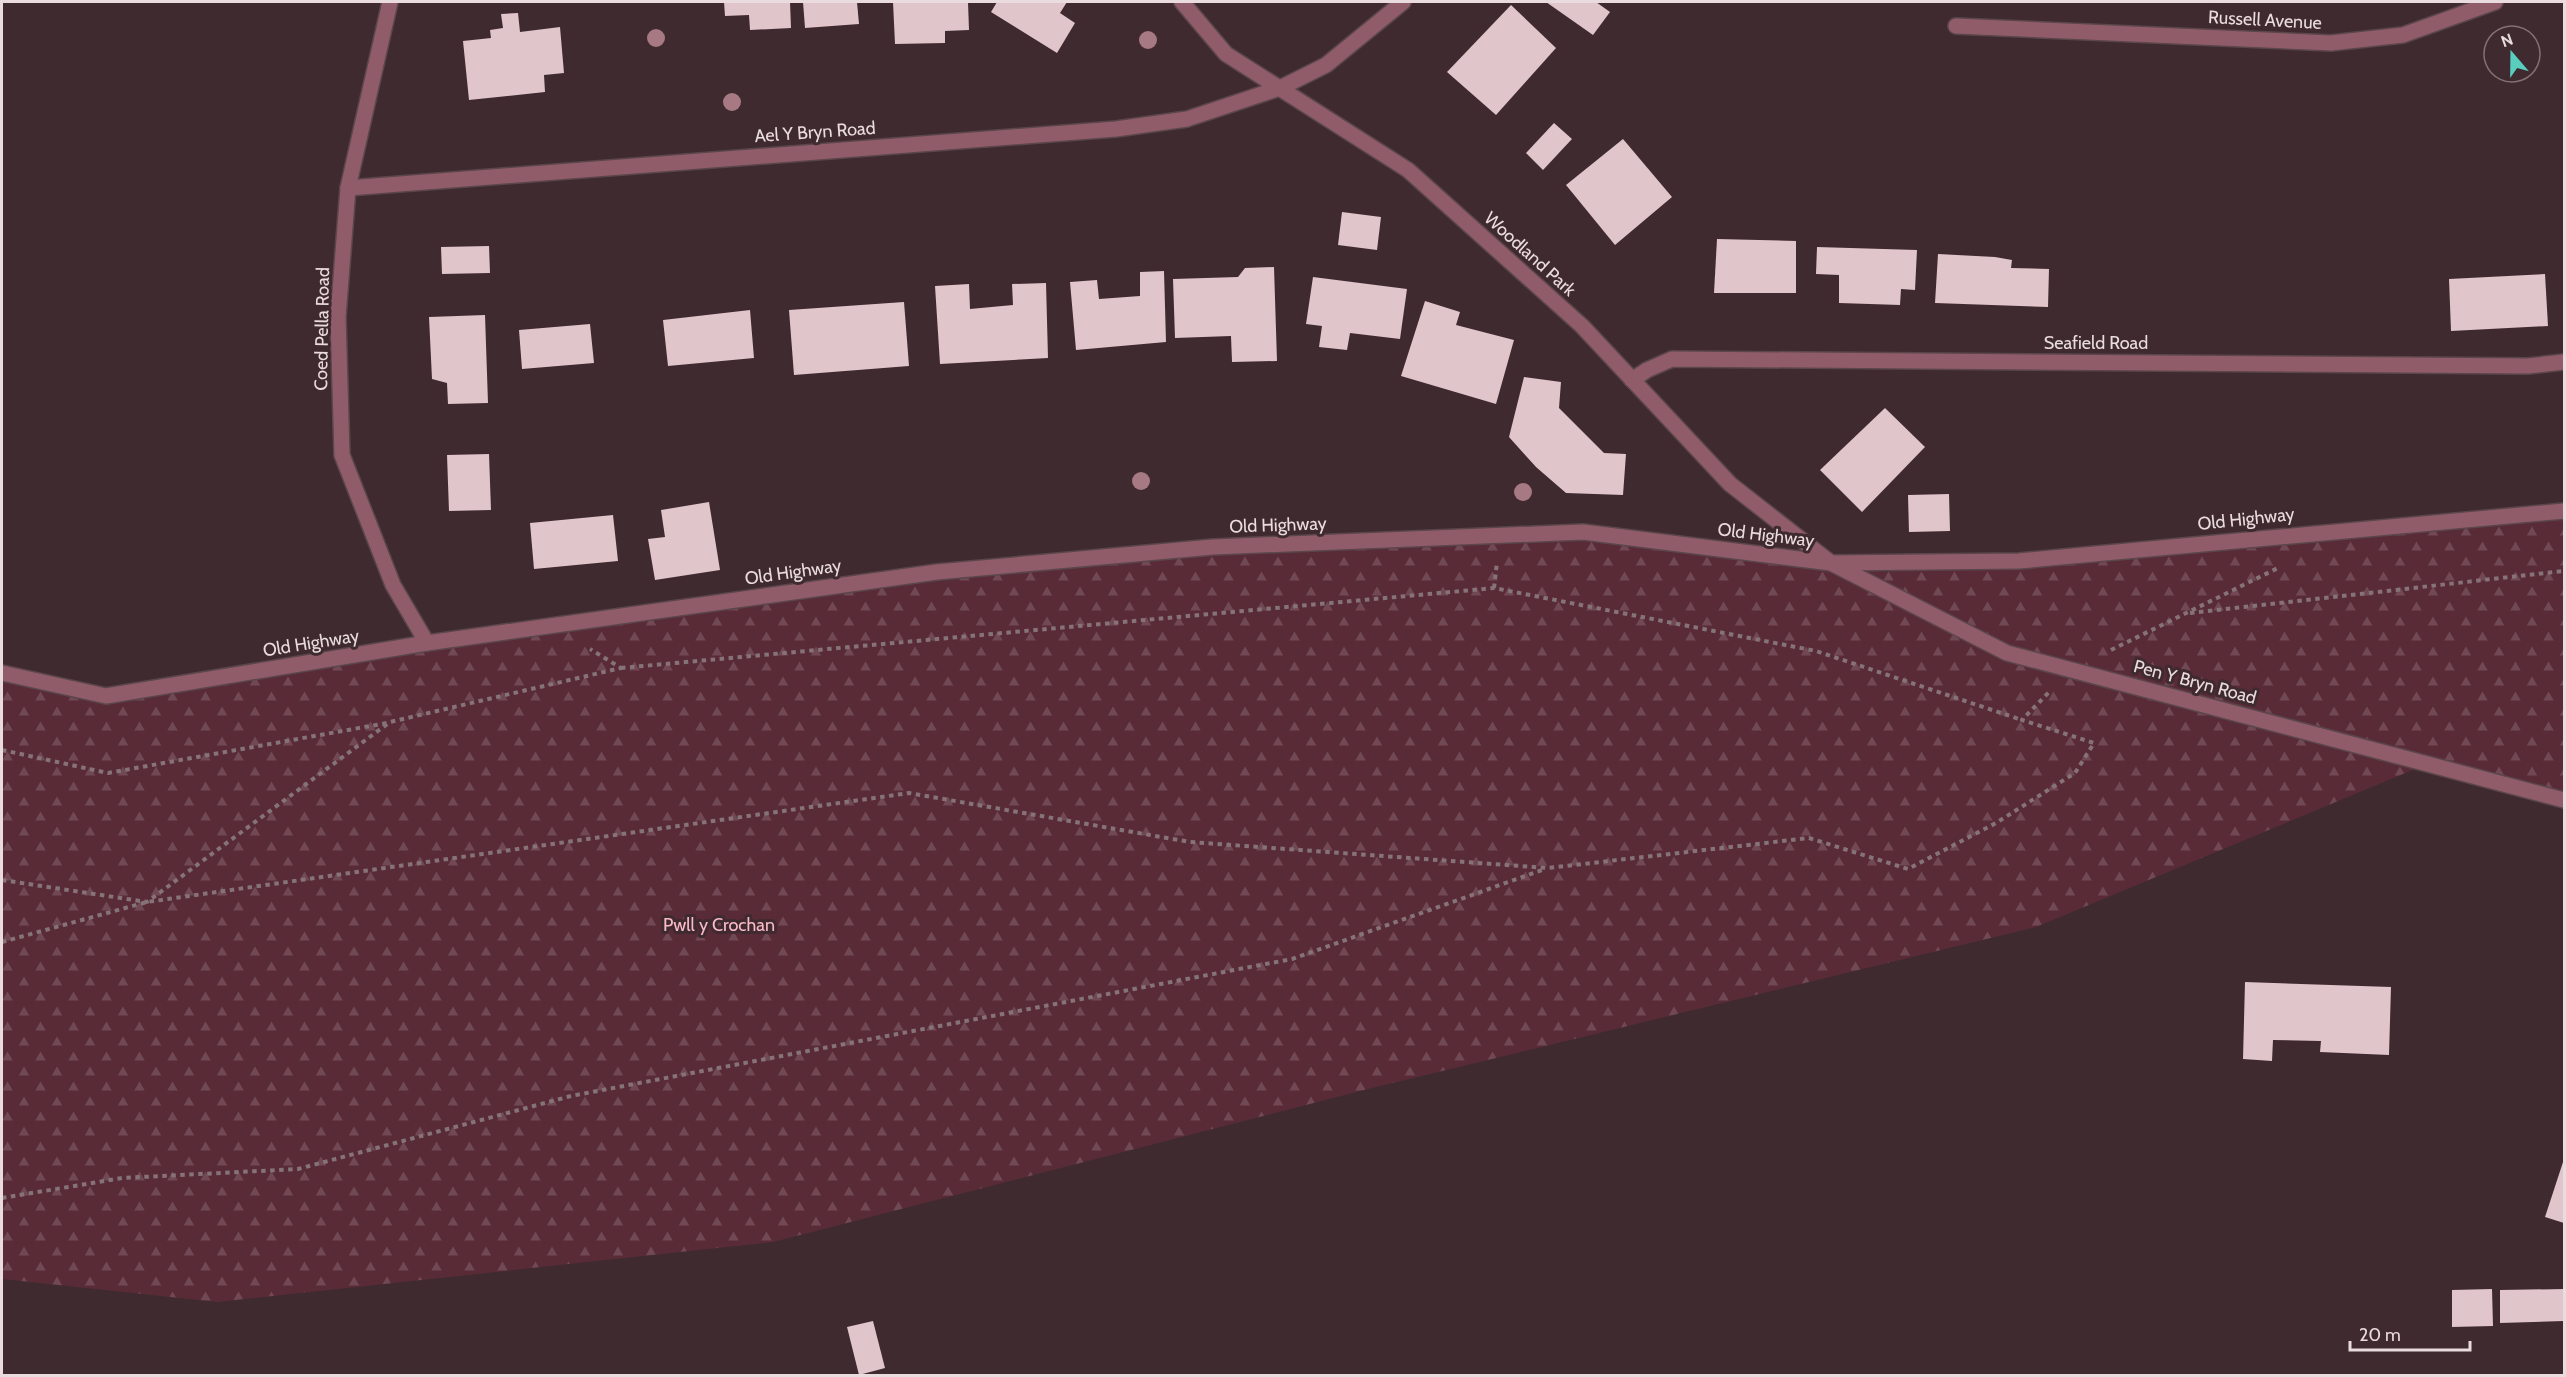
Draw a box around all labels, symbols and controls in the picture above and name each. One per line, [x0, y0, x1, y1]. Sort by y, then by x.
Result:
street label: Russell Avenue [2208, 6, 2322, 34]
north arrow [2482, 24, 2542, 84]
text: N [2498, 30, 2516, 51]
street label: Ael Y Bryn Road [754, 117, 876, 147]
street label: Woodland Park [1480, 207, 1581, 301]
street label: Coed Pella Road [310, 267, 334, 391]
street label: Seafield Road [2044, 332, 2148, 354]
street label: Old Highway [2196, 503, 2296, 535]
street label: Old Highway [1229, 512, 1327, 538]
street label: Old Highway [1716, 518, 1816, 552]
street label: Old Highway [743, 554, 843, 590]
street label: Old Highway [261, 625, 361, 661]
street label: Pen Y Bryn Road [2131, 655, 2259, 709]
park label: Pwll y Crochan [663, 914, 775, 936]
scale bar [2350, 1314, 2470, 1352]
text: 20 m [2359, 1324, 2401, 1346]

